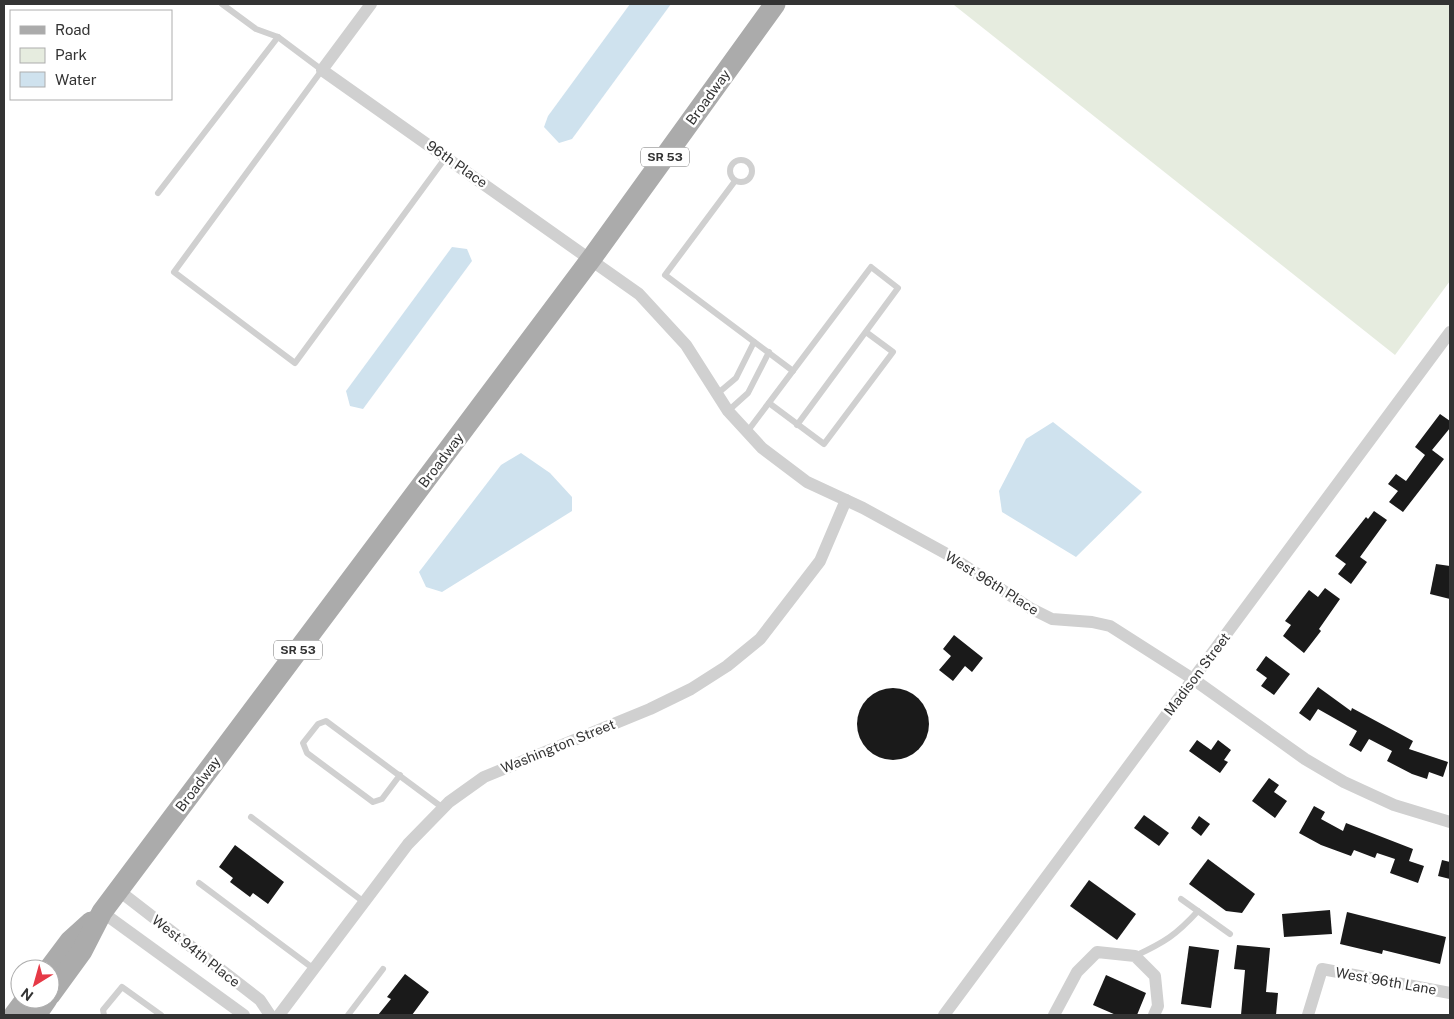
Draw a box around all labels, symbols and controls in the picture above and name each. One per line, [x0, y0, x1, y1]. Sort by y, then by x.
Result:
legend [10, 10, 172, 100]
text: Road [55, 21, 91, 38]
text: Park [55, 46, 87, 63]
street label: Broadway [683, 66, 734, 128]
text: Water [55, 71, 97, 88]
street label: 96th Place [423, 137, 491, 191]
road number: SR 53 [641, 148, 689, 166]
street label: Broadway [415, 429, 467, 491]
street label: West 96th Place [942, 548, 1042, 618]
street label: Madison Street [1161, 630, 1233, 718]
road number: SR 53 [274, 640, 322, 660]
street label: Washington Street [499, 716, 617, 776]
street label: Broadway [172, 753, 224, 815]
street label: West 94th Place [149, 912, 243, 990]
north arrow [10, 959, 60, 1009]
street label: West 96th Lane [1334, 964, 1438, 998]
text: N [18, 985, 36, 1004]

